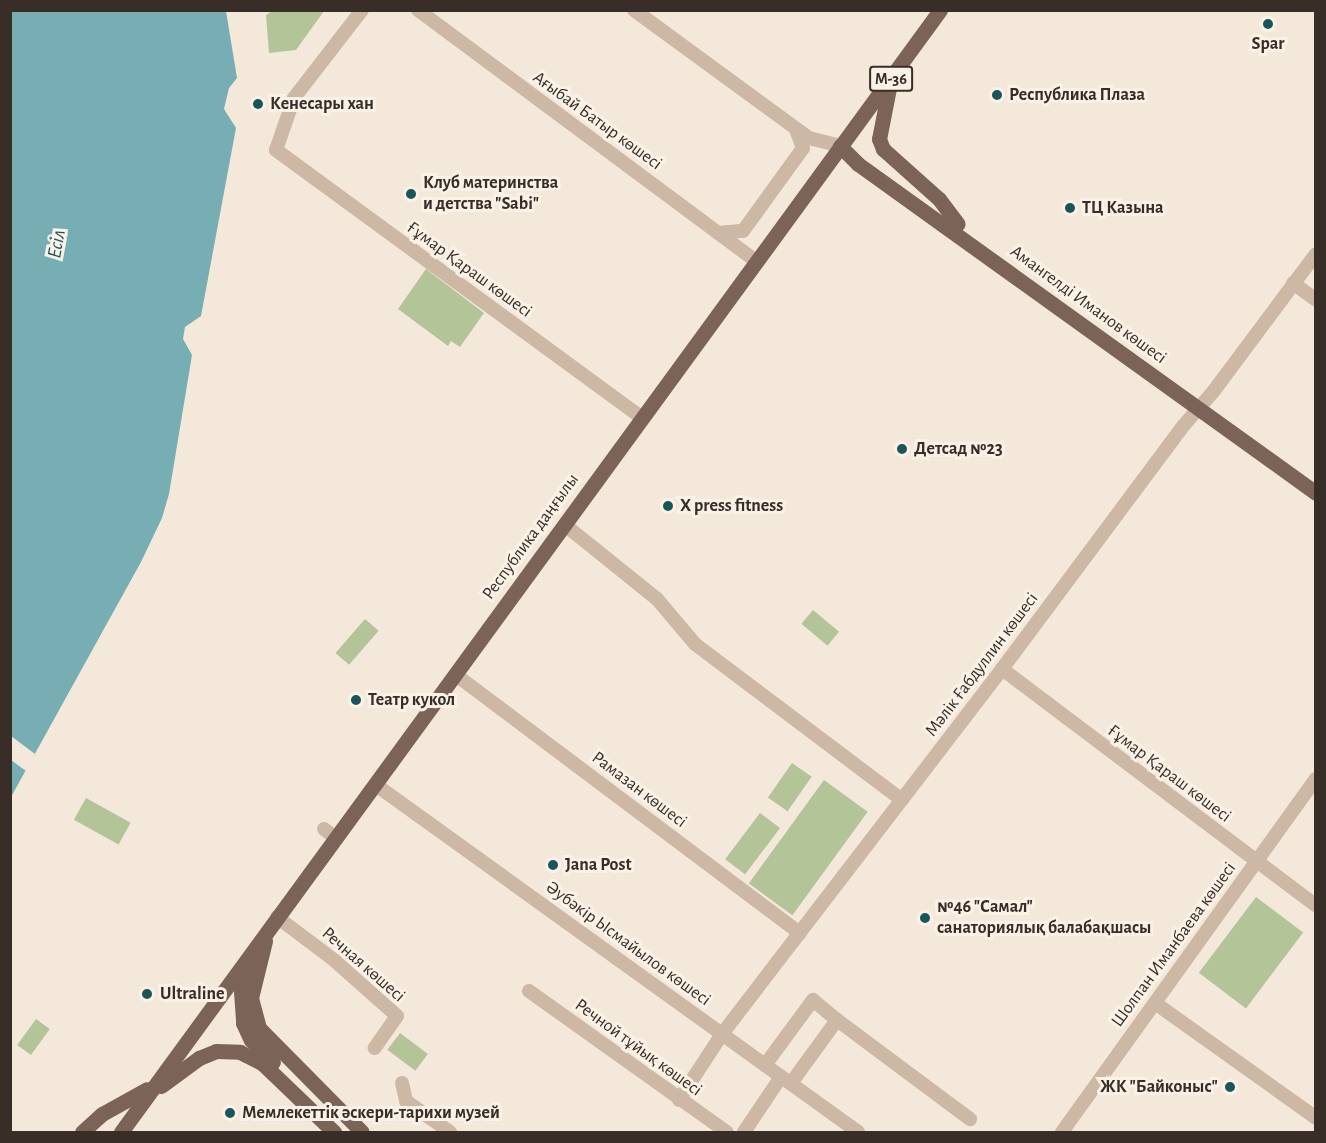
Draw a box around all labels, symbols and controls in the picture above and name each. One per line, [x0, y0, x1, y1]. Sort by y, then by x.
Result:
marker: Spar [1261, 17, 1275, 31]
place label: Spar [1251, 33, 1285, 55]
road number: M-36 [868, 66, 914, 92]
street label: Ағыбай Батыр көшесі [528, 67, 666, 175]
place label: Республика Плаза [1009, 84, 1145, 106]
marker: Республика Плаза [990, 88, 1004, 102]
place label: Кенесары хан [270, 93, 374, 115]
marker: Кенесары хан [251, 97, 265, 111]
place label: Клуб материнства и детства "Sabi" [423, 173, 558, 216]
marker: Клуб материнства и детства "Sabi" [404, 187, 418, 201]
place label: ТЦ Казына [1082, 197, 1164, 219]
marker: ТЦ Казына [1063, 201, 1077, 215]
street label: Ғұмар Қараш көшесі [402, 217, 536, 323]
water label: Есіл [43, 228, 71, 260]
street label: Амангелді Иманов көшесі [1006, 241, 1170, 369]
place label: Детсад №23 [914, 438, 1003, 460]
marker: Детсад №23 [895, 442, 909, 456]
street label: Республика даңғылы [478, 470, 584, 604]
place label: X press fitness [680, 495, 783, 517]
marker: X press fitness [661, 499, 675, 513]
street label: Мәлік Ғабдуллин көшесі [921, 589, 1043, 741]
place label: Театр кукол [368, 689, 455, 711]
marker: Театр кукол [349, 693, 363, 707]
street label: Ғұмар Қараш көшесі [1103, 720, 1235, 828]
street label: Рамазан көшесі [587, 747, 691, 833]
place label: Jana Post [565, 854, 631, 876]
marker: Jana Post [546, 858, 560, 872]
street label: Шолпан Иманбаева көшесі [1107, 858, 1241, 1032]
street label: Әубәкір Ысмайылов көшесі [541, 877, 715, 1011]
place label: №46 "Самал" санаториялық балабақшасы [937, 897, 1151, 940]
marker: №46 "Самал" санаториялық балабақшасы [918, 911, 932, 925]
street label: Речная көшесі [317, 923, 409, 1007]
place label: Ultraline [160, 983, 224, 1005]
marker: Ultraline [138, 985, 156, 1003]
street label: Речной тұйық көшесі [570, 995, 706, 1101]
place label: ЖК "Байконыс" [1100, 1076, 1218, 1098]
marker: ЖК "Байконыс" [1223, 1080, 1237, 1094]
place label: Мемлекеттік әскери-тарихи музей [242, 1102, 500, 1124]
marker: Мемлекеттік әскери-тарихи музей [223, 1106, 237, 1120]

